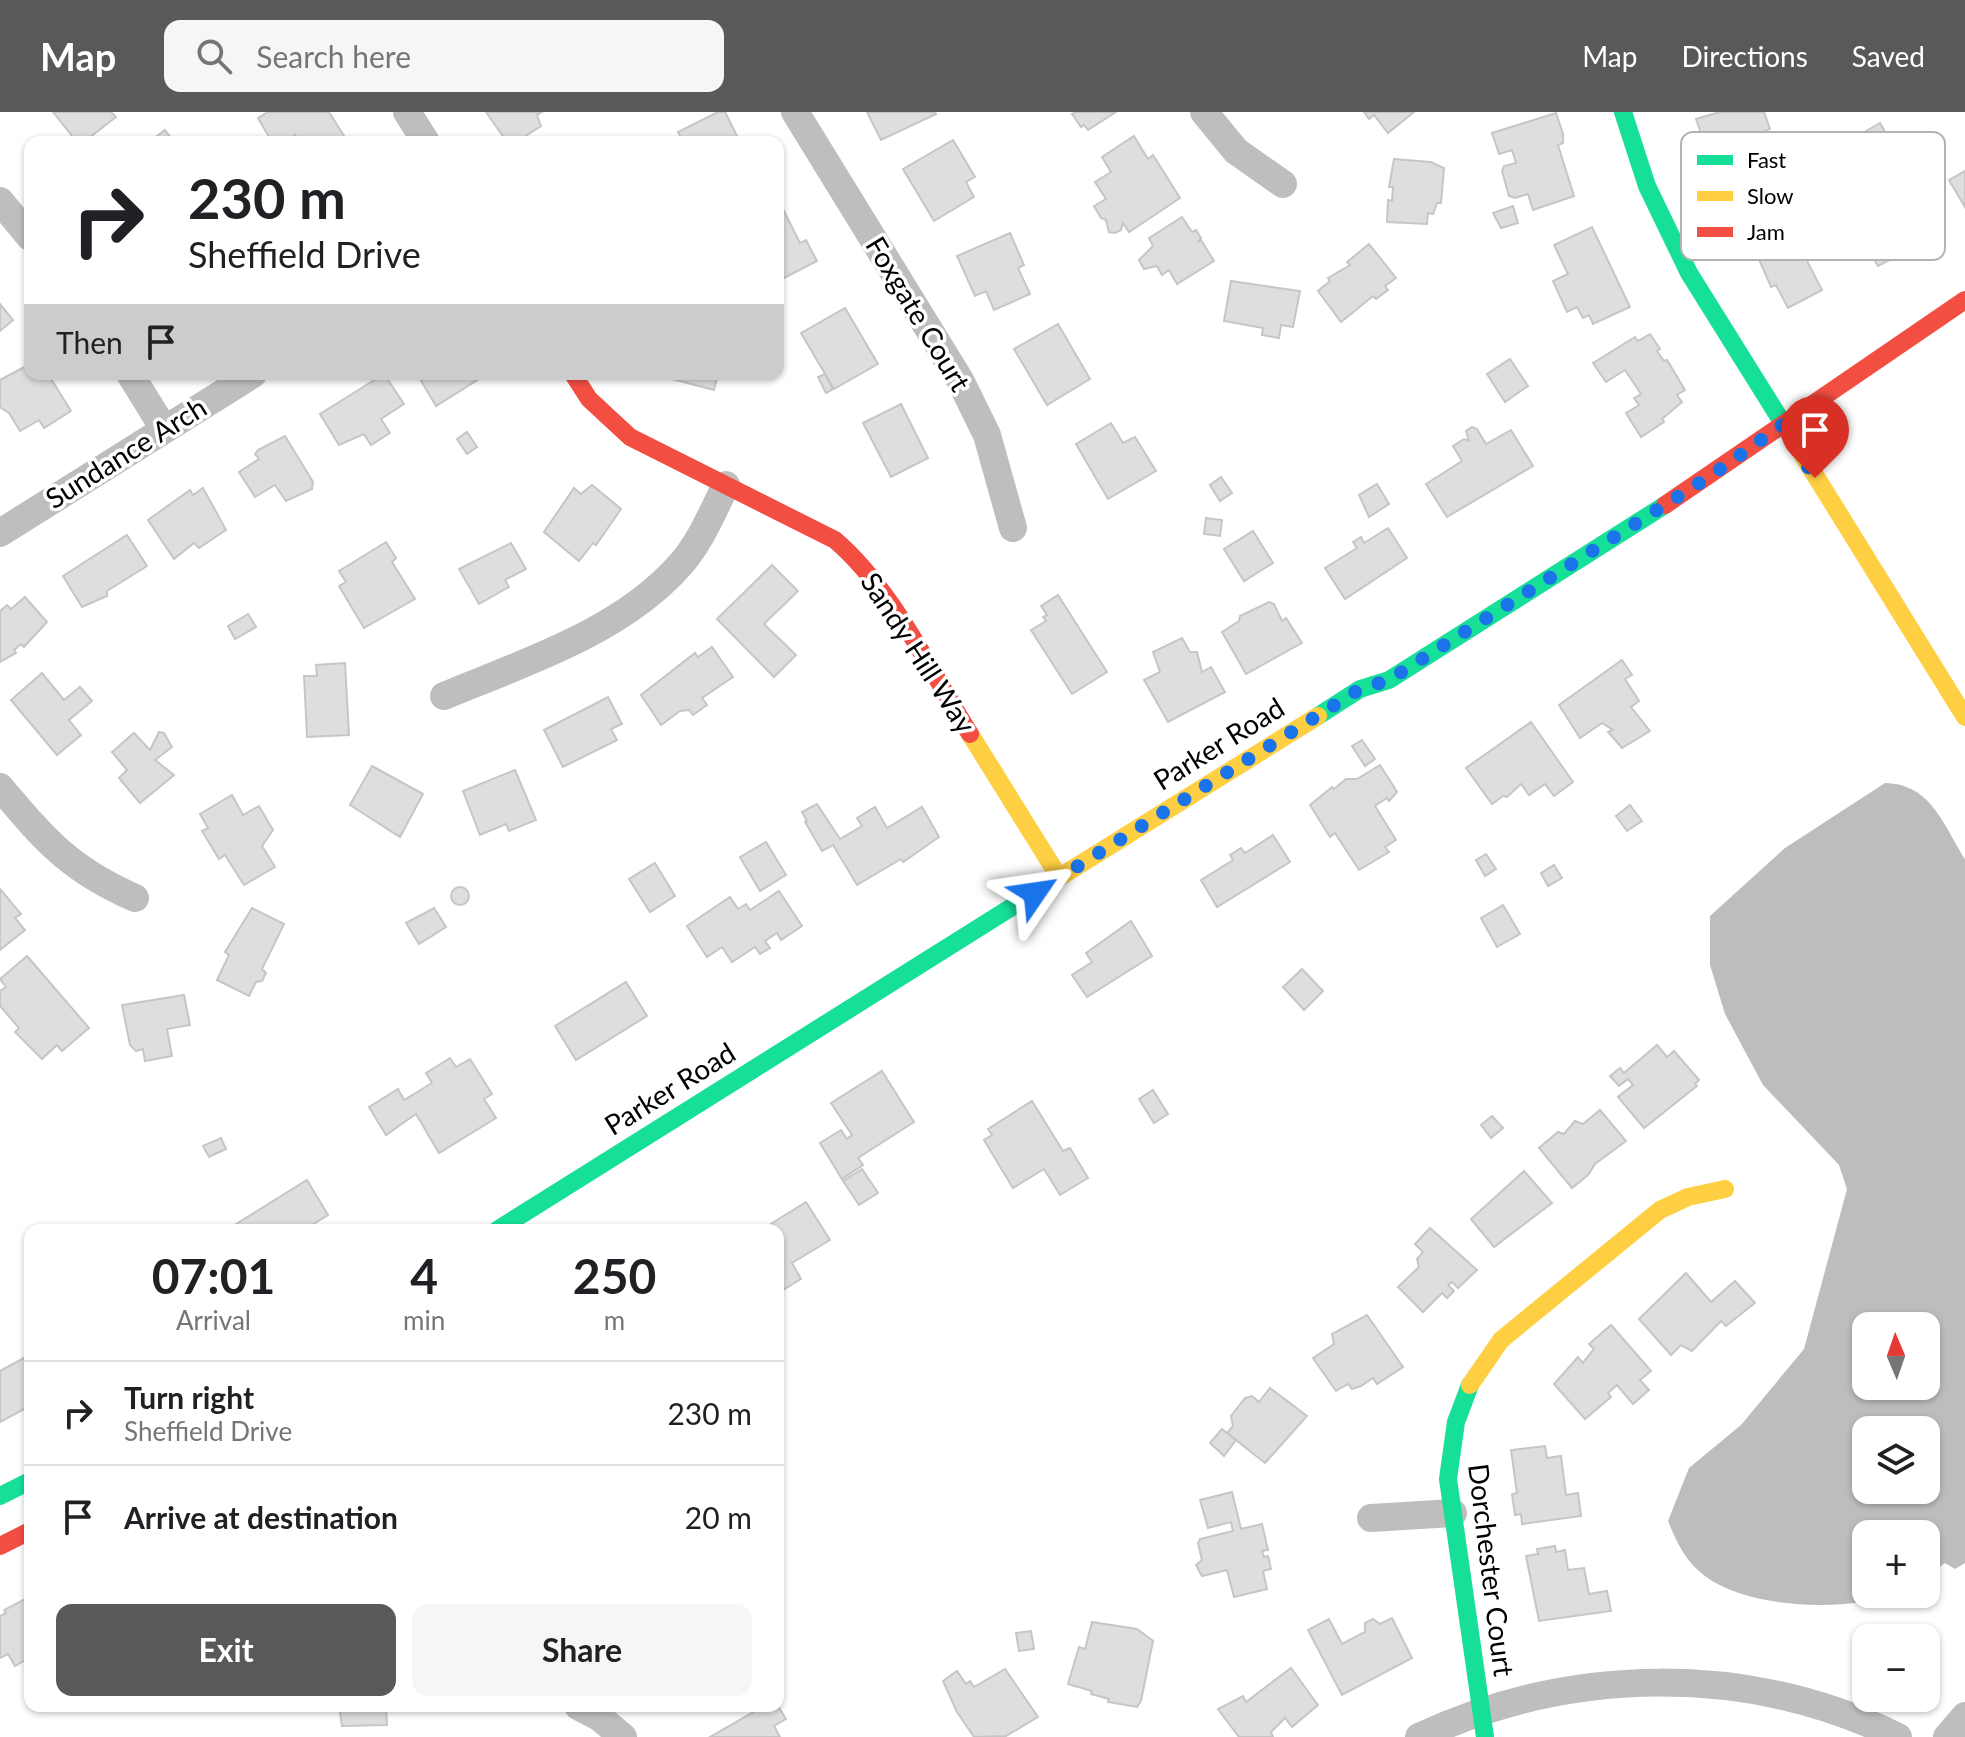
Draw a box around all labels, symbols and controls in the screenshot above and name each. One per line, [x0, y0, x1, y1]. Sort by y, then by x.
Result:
search box [164, 20, 724, 92]
text: Map [40, 33, 116, 79]
icon: search [192, 34, 236, 78]
text: Search here [256, 38, 411, 74]
text: Map [1582, 39, 1637, 73]
text: Directions [1681, 39, 1808, 73]
text: Saved [1852, 39, 1925, 73]
legend [1681, 132, 1945, 260]
text: Fast [1747, 146, 1786, 173]
text: 230 m [188, 164, 346, 231]
icon: right [56, 168, 160, 272]
text: Slow [1747, 182, 1794, 209]
text: Jam [1747, 218, 1785, 245]
street label: Foxgate Court [859, 230, 978, 397]
text: Sheffield Drive [188, 232, 421, 276]
icon: arrive [139, 320, 183, 364]
text: Then [56, 324, 123, 360]
street label: Sundance Arch [39, 389, 212, 515]
pin [1781, 396, 1849, 478]
icon: arrive [1793, 408, 1837, 452]
street label: Sandy Hill Way [854, 566, 984, 740]
street label: Parker Road [1147, 690, 1290, 797]
position arrow [993, 851, 1077, 935]
street label: Parker Road [598, 1035, 741, 1142]
text: 07:01 [152, 1247, 275, 1304]
text: 4 [410, 1247, 438, 1304]
text: 250 [573, 1247, 656, 1304]
text: Arrival [176, 1304, 251, 1336]
text: min [403, 1304, 445, 1336]
text: m [604, 1304, 625, 1336]
north arrow [1852, 1312, 1940, 1400]
map controls [1852, 1312, 1940, 1712]
text: Turn right [124, 1379, 254, 1415]
icon: right [56, 1391, 100, 1435]
text: 230 m [667, 1395, 752, 1431]
text: Sheffield Drive [124, 1415, 292, 1447]
button: layers [1852, 1416, 1940, 1504]
street label: Dorchester Court [1462, 1462, 1522, 1678]
icon: arrive [56, 1495, 100, 1539]
text: Arrive at destination [124, 1499, 398, 1535]
text: 20 m [685, 1499, 752, 1535]
button: + [1852, 1520, 1940, 1608]
button: Exit [56, 1604, 396, 1696]
button: Share [412, 1604, 752, 1696]
button: − [1852, 1624, 1940, 1712]

